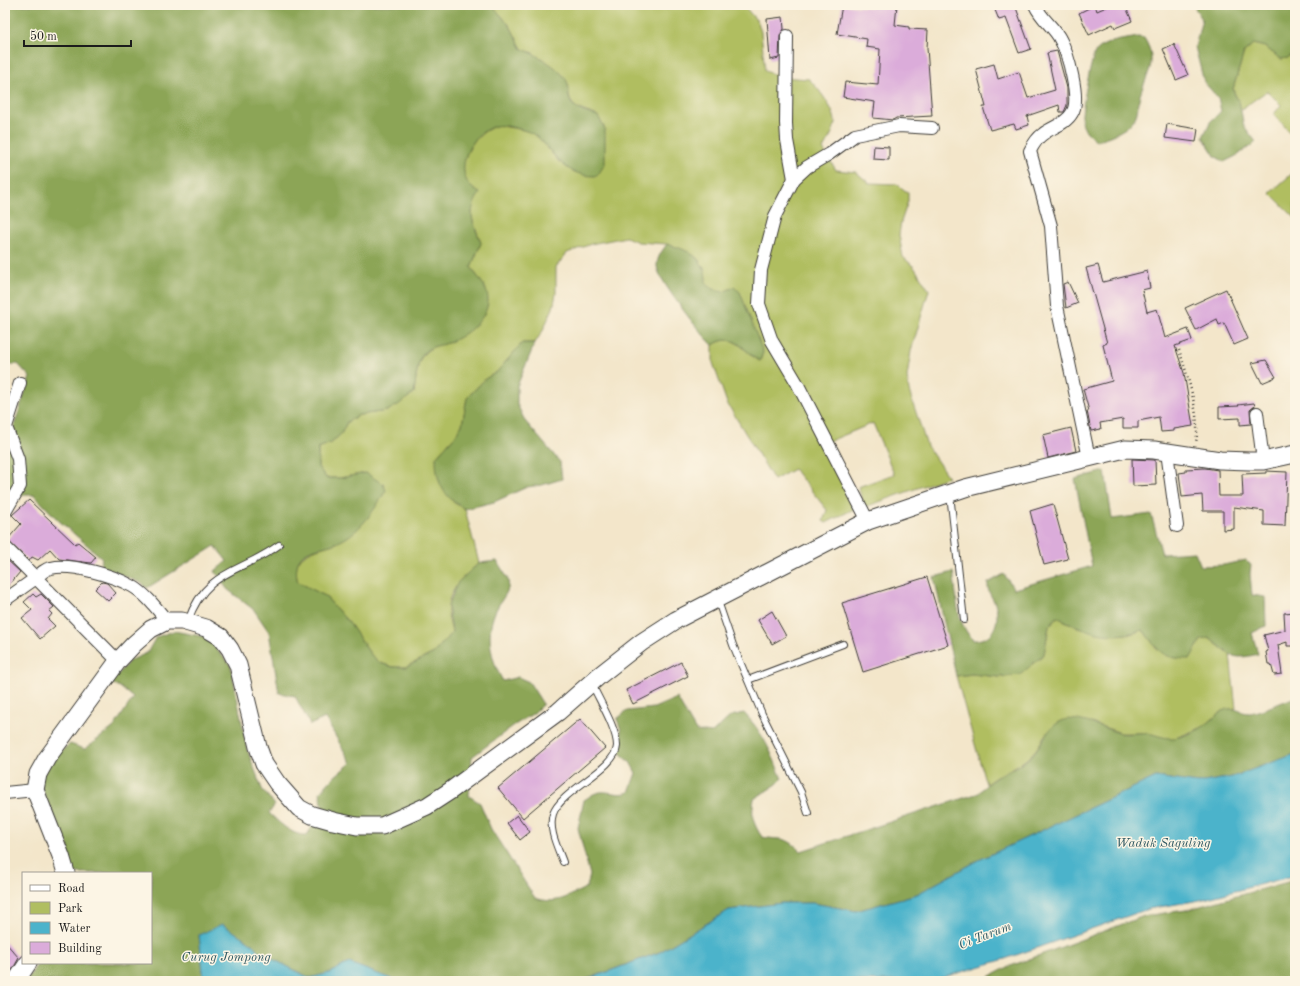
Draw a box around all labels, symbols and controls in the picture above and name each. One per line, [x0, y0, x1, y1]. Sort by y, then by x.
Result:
scale bar [24, 22, 131, 48]
text: 50 m [30, 30, 57, 43]
water label: Waduk Saguling [1116, 837, 1210, 850]
legend [22, 872, 152, 964]
text: Road [58, 883, 85, 895]
text: Park [58, 903, 83, 915]
water label: Ci Tarum [957, 920, 1014, 952]
text: Water [58, 923, 91, 935]
text: Building [58, 943, 102, 955]
water label: Curug Jompong [181, 951, 271, 964]

